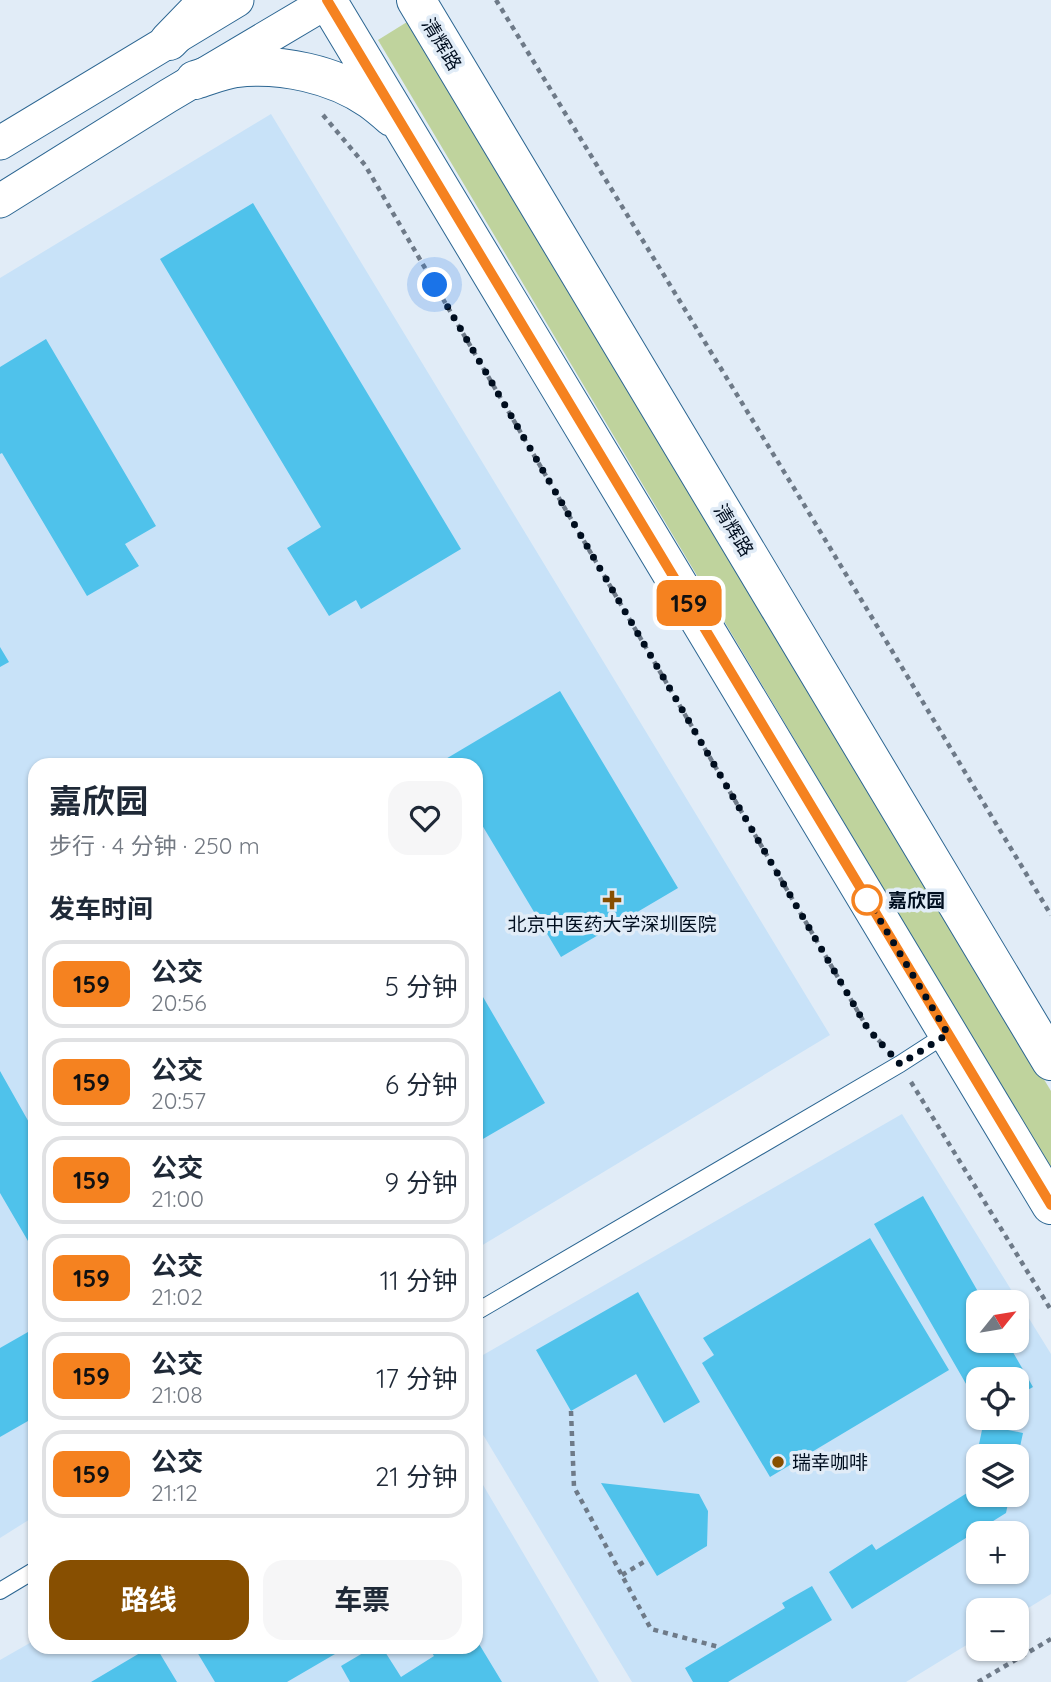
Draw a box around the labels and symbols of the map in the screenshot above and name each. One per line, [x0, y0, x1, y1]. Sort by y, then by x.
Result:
street label: 清辉路 [417, 13, 467, 75]
your location [417, 267, 452, 302]
street label: 清辉路 [709, 499, 759, 561]
line badge: 159 [649, 580, 729, 626]
marker: 嘉欣园 [852, 885, 882, 915]
place label: 嘉欣园 [888, 888, 945, 912]
marker: 北京中医药大学深圳医院 [602, 890, 622, 910]
place label: 北京中医药大学深圳医院 [507, 912, 717, 936]
north arrow [966, 1290, 1029, 1353]
place label: 瑞幸咖啡 [792, 1450, 868, 1474]
marker: 瑞幸咖啡 [770, 1454, 786, 1470]

